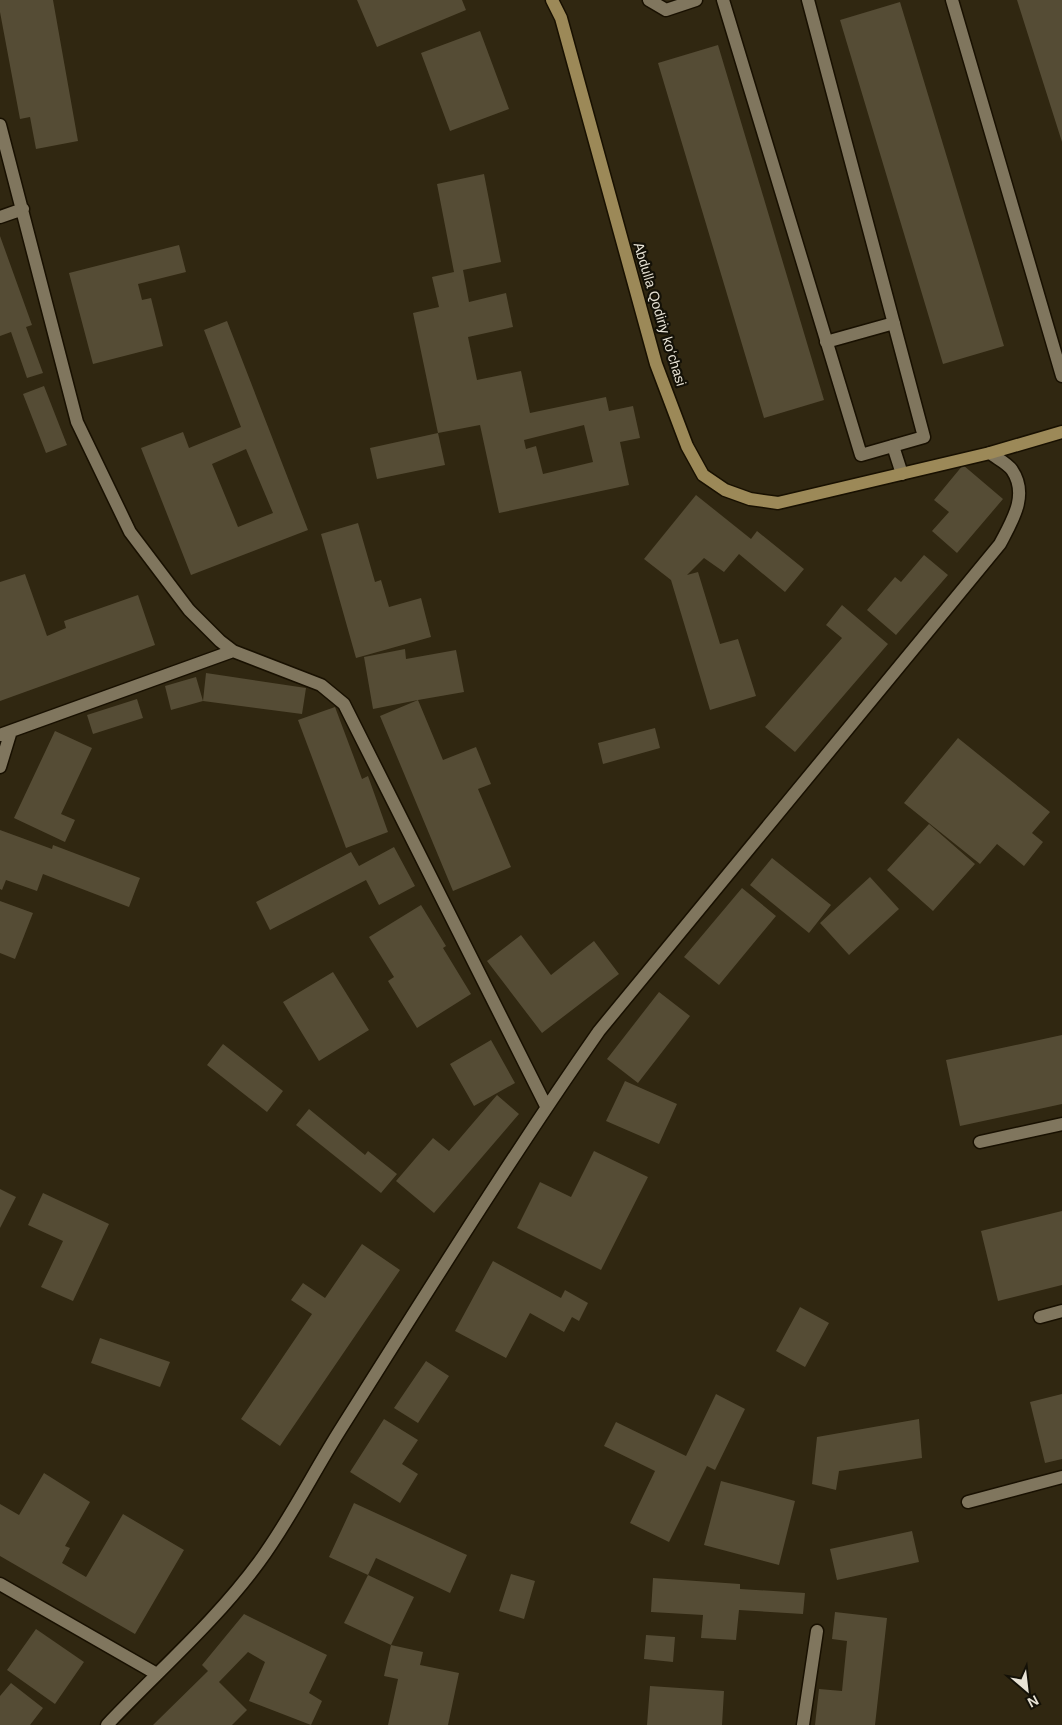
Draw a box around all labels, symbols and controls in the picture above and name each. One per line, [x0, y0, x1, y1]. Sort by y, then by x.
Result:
street label: Abdulla Qodiriy koʻchasi [631, 240, 689, 388]
north arrow [1002, 1665, 1052, 1715]
text: N [1025, 1692, 1041, 1711]

